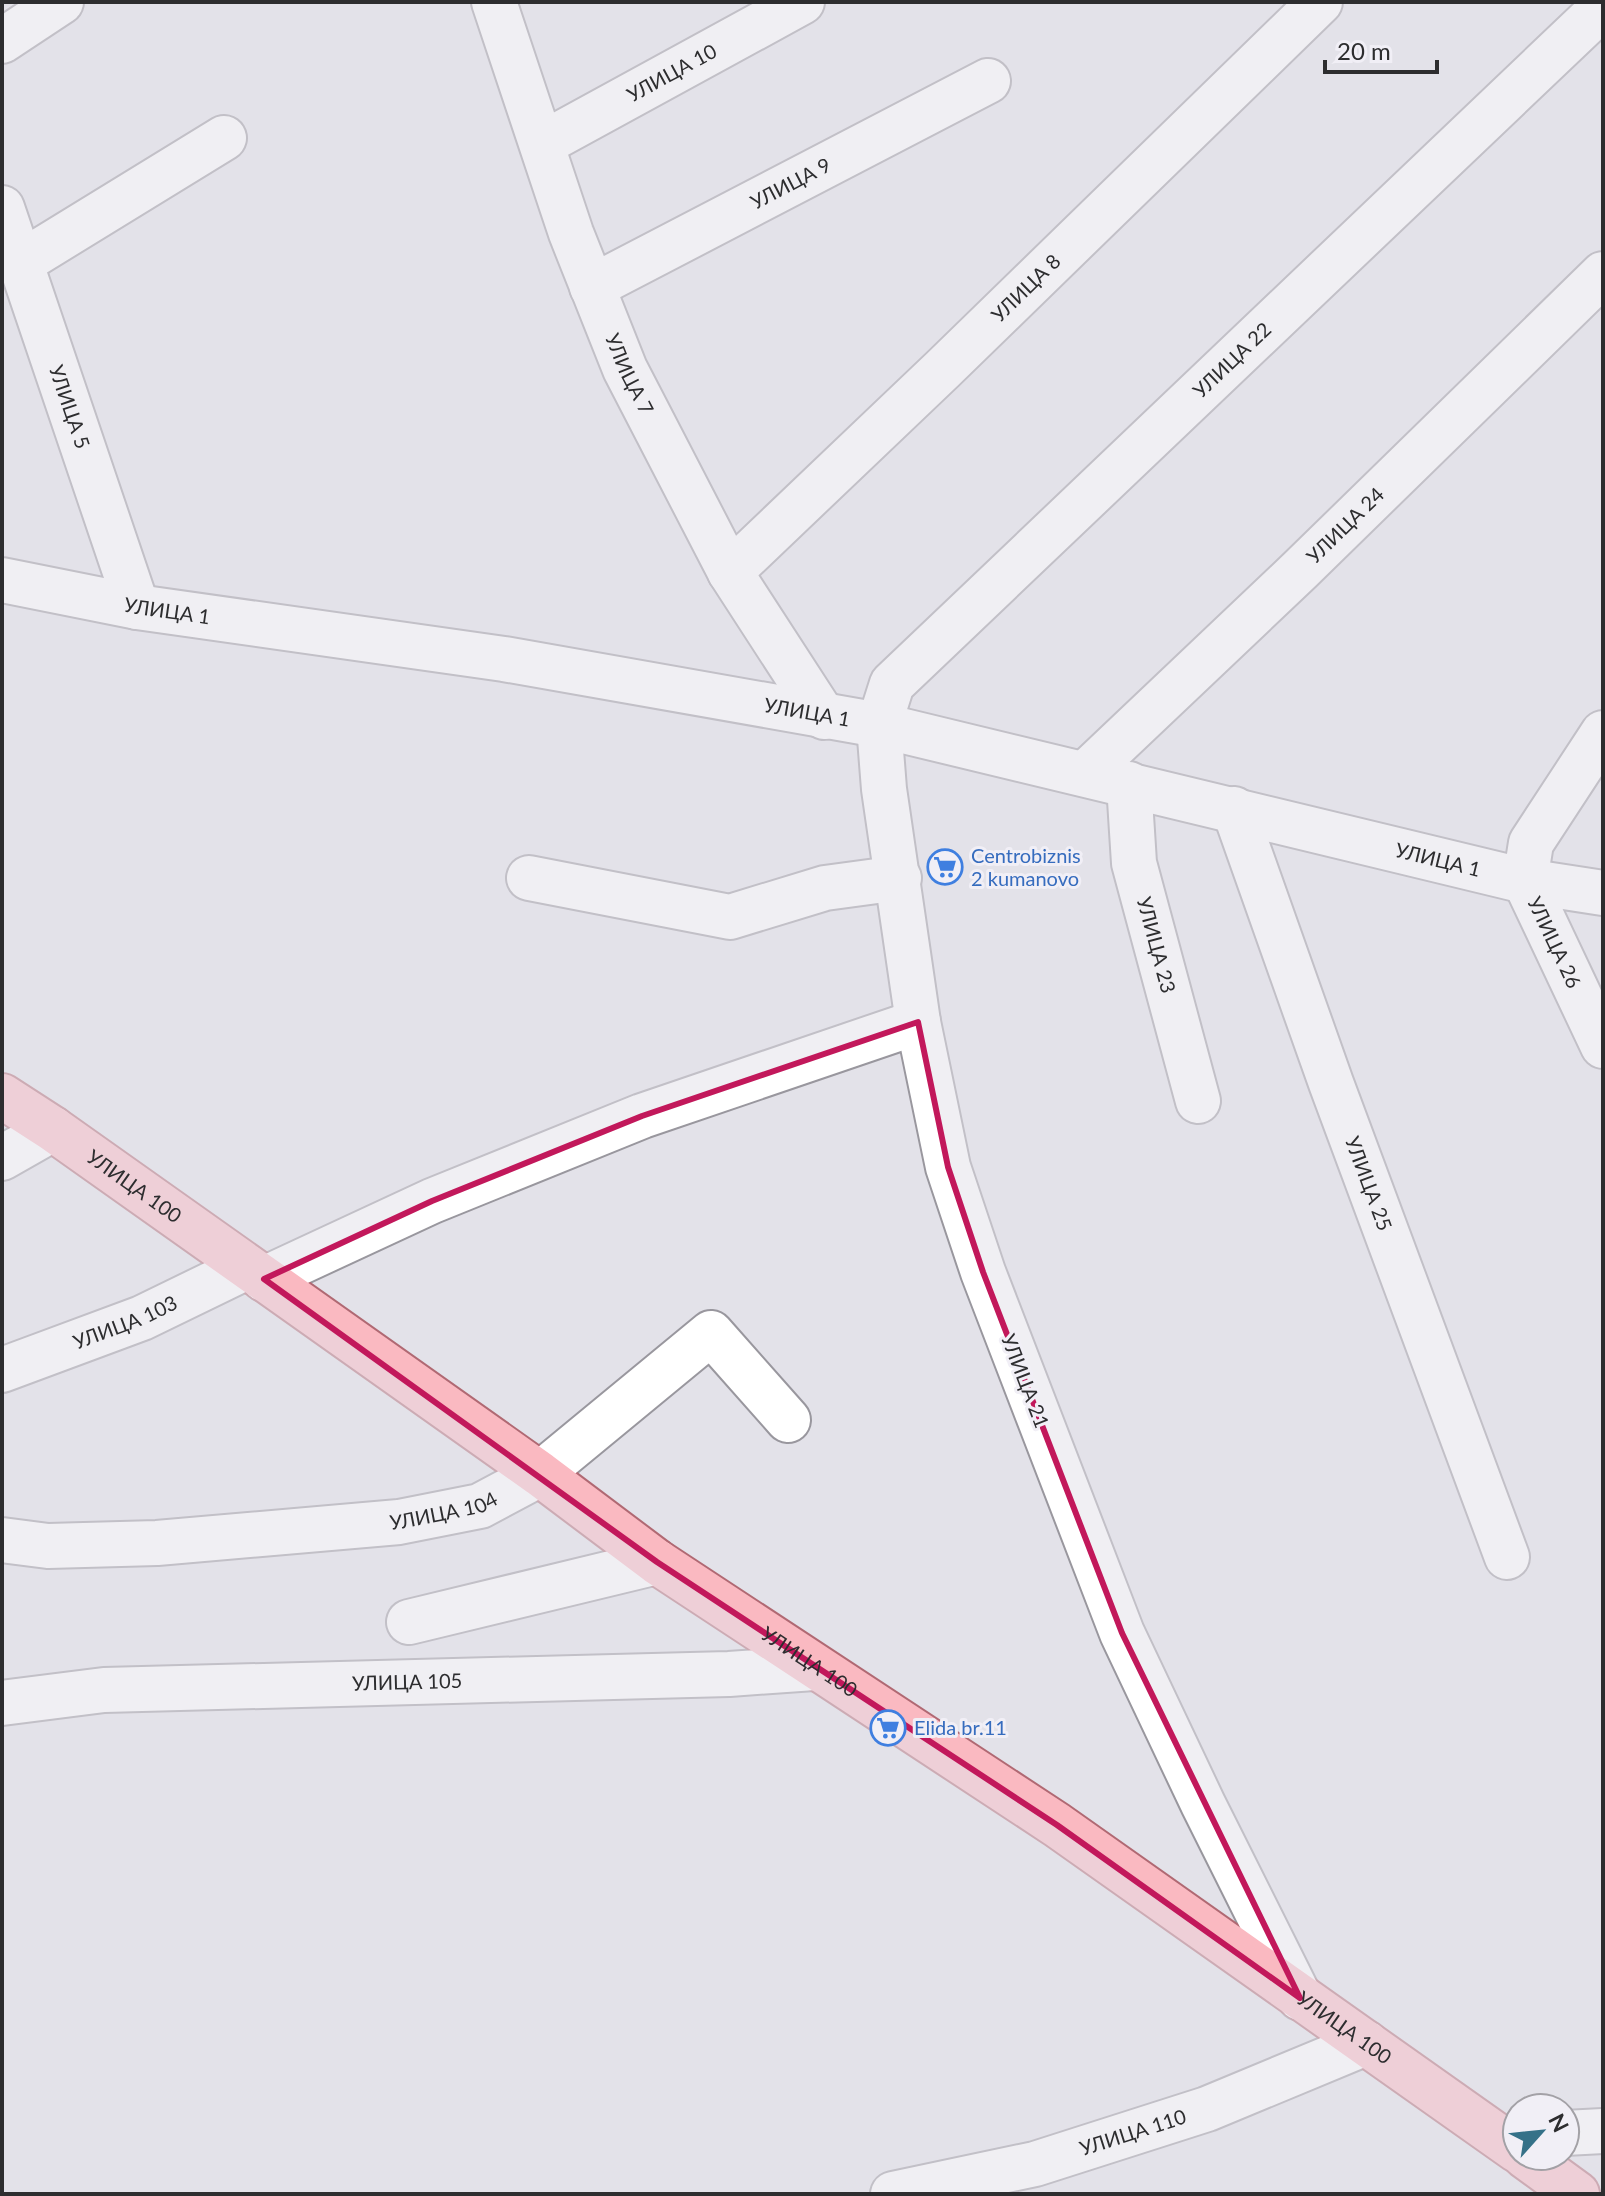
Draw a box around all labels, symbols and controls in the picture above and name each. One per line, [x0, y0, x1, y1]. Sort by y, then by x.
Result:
scale bar [1325, 24, 1437, 74]
text: 20 m [1337, 36, 1391, 65]
street label: УЛИЦА 10 [622, 38, 720, 106]
street label: УЛИЦА 9 [746, 152, 834, 213]
street label: УЛИЦА 8 [986, 249, 1065, 326]
street label: УЛИЦА 22 [1187, 317, 1275, 402]
street label: УЛИЦА 7 [601, 330, 659, 418]
street label: УЛИЦА 5 [45, 362, 96, 452]
street label: УЛИЦА 24 [1301, 482, 1389, 568]
street label: УЛИЦА 1 [122, 592, 212, 628]
street label: УЛИЦА 1 [762, 692, 852, 731]
street label: УЛИЦА 1 [1393, 837, 1483, 881]
place label: Centrobiznis 2 kumanovo [971, 843, 1081, 890]
supermarket icon: Centrobiznis 2 kumanovo [926, 848, 964, 886]
street label: УЛИЦА 26 [1523, 892, 1587, 992]
street label: УЛИЦА 23 [1133, 894, 1181, 995]
street label: УЛИЦА 25 [1341, 1133, 1398, 1234]
street label: УЛИЦА 100 [83, 1144, 186, 1227]
street label: УЛИЦА 103 [70, 1290, 181, 1354]
street label: УЛИЦА 21 [997, 1330, 1055, 1431]
street label: УЛИЦА 104 [388, 1486, 502, 1534]
street label: УЛИЦА 100 [757, 1621, 862, 1701]
street label: УЛИЦА 105 [352, 1668, 462, 1695]
supermarket icon: Elida br.11 [869, 1709, 907, 1747]
place label: Elida br.11 [914, 1715, 1007, 1739]
street label: УЛИЦА 100 [1293, 1985, 1396, 2069]
north arrow [1501, 2092, 1581, 2172]
street label: УЛИЦА 110 [1077, 2104, 1189, 2160]
text: N [1543, 2109, 1575, 2136]

